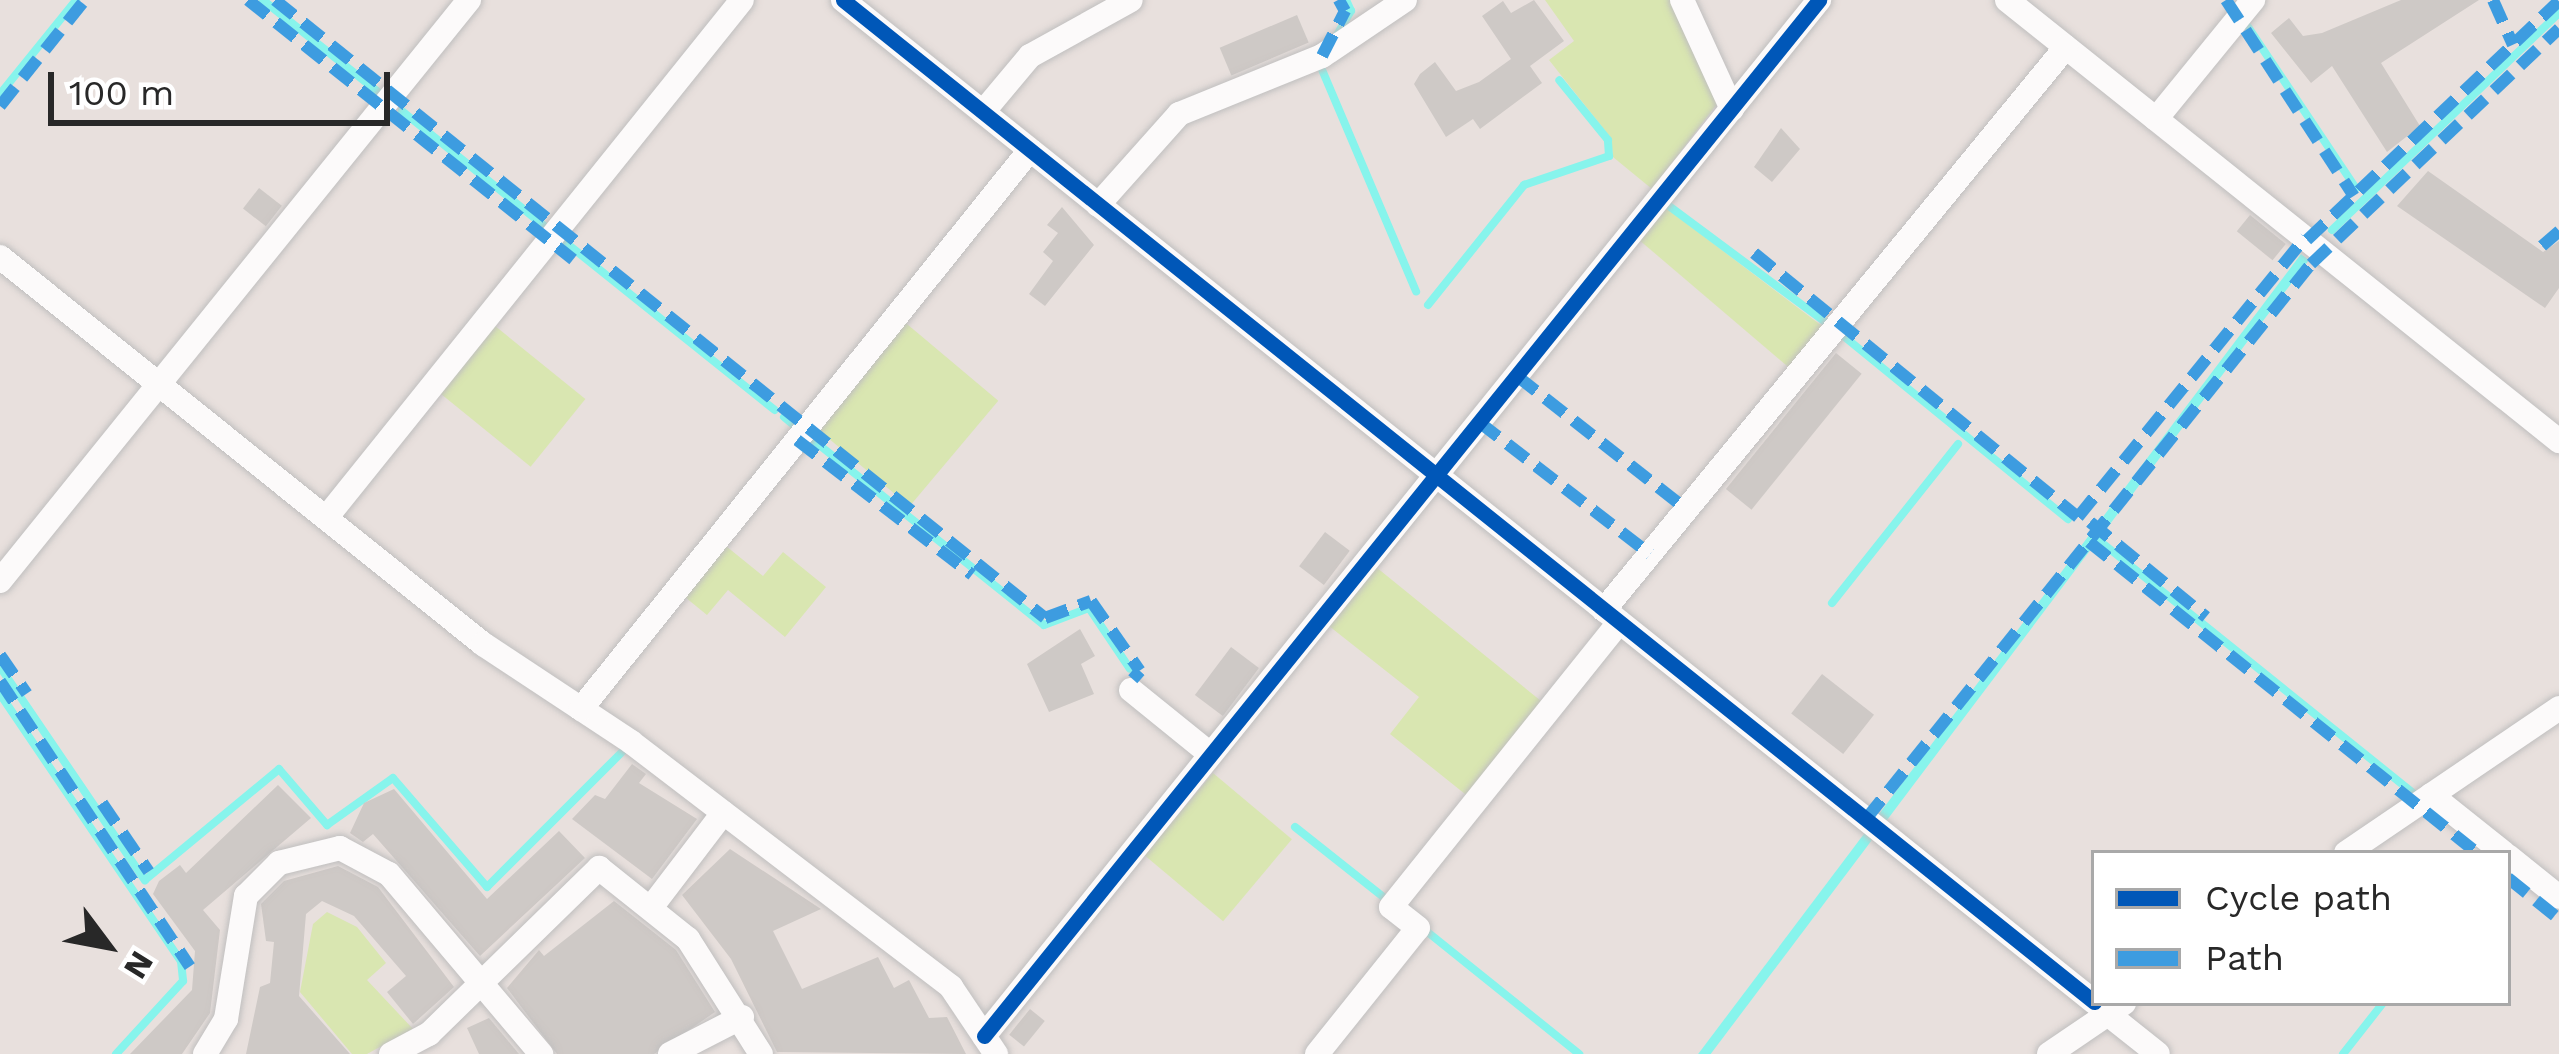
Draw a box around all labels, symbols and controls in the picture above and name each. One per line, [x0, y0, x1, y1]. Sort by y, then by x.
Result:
scale bar [54, 48, 396, 122]
text: 100 m [69, 72, 174, 114]
legend [2091, 850, 2511, 1006]
text: Cycle path [2205, 877, 2392, 919]
north arrow [48, 886, 168, 1006]
text: Path [2205, 937, 2284, 979]
text: N [116, 945, 162, 986]

